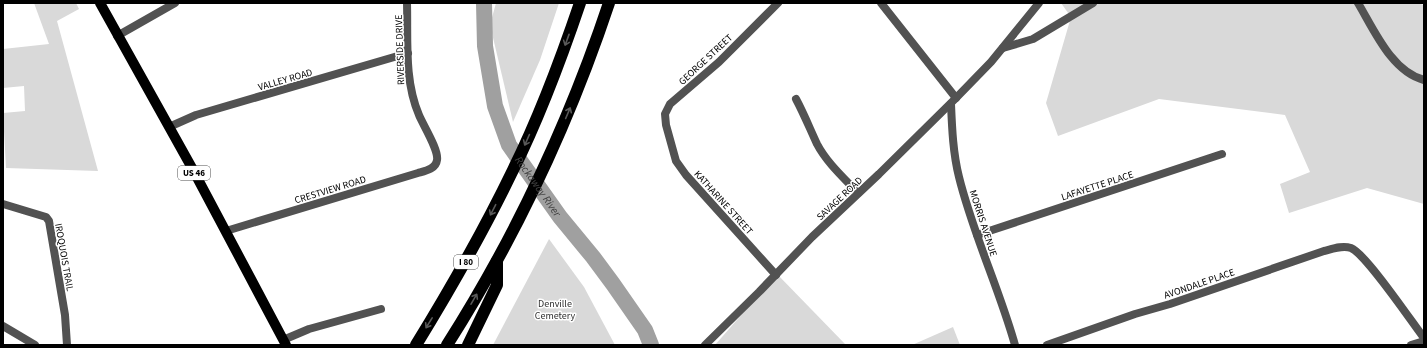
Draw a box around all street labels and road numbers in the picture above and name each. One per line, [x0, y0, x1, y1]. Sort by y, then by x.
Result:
street label: RIVERSIDE DRIVE [392, 14, 408, 85]
street label: GEORGE STREET [676, 31, 736, 88]
street label: VALLEY ROAD [256, 66, 314, 94]
road number: US 46 [178, 166, 210, 180]
street label: KATHARINE STREET [691, 167, 756, 238]
street label: LAFAYETTE PLACE [1059, 168, 1135, 204]
street label: CRESTVIEW ROAD [293, 172, 368, 207]
street label: SAVAGE ROAD [814, 174, 866, 224]
street label: MORRIS AVENUE [966, 188, 1000, 258]
street label: IROQUOIS TRAIL [51, 222, 77, 292]
road number: I 80 [454, 255, 478, 269]
street label: AVONDALE PLACE [1162, 265, 1237, 303]

